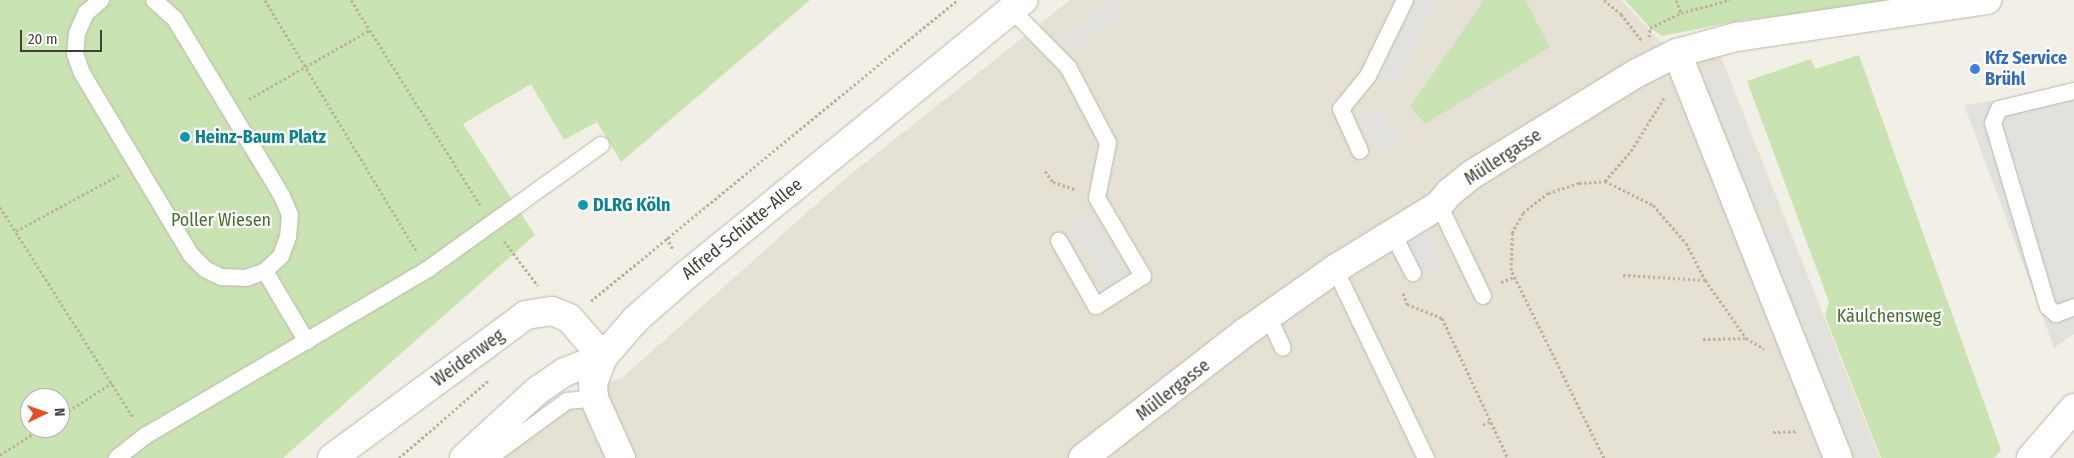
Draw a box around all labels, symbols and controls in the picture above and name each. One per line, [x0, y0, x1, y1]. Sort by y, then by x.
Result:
scale bar [22, 20, 105, 52]
text: 20 m [28, 30, 58, 48]
place label: Kfz Service Brühl [1985, 48, 2067, 90]
marker: Kfz Service Brühl [1969, 63, 1981, 75]
street label: Müllergasse [1460, 124, 1546, 190]
place label: Heinz-Baum Platz [195, 126, 326, 148]
marker: Heinz-Baum Platz [179, 131, 191, 143]
street label: Alfred-Schütte-Allee [677, 174, 807, 284]
place label: DLRG Köln [593, 194, 670, 216]
marker: DLRG Köln [577, 199, 589, 211]
park label: Poller Wiesen [171, 209, 271, 231]
park label: Käulchensweg [1837, 305, 1941, 327]
street label: Weidenweg [428, 325, 508, 391]
street label: Müllergasse [1132, 355, 1214, 425]
north arrow [20, 388, 70, 438]
text: N [51, 408, 68, 417]

